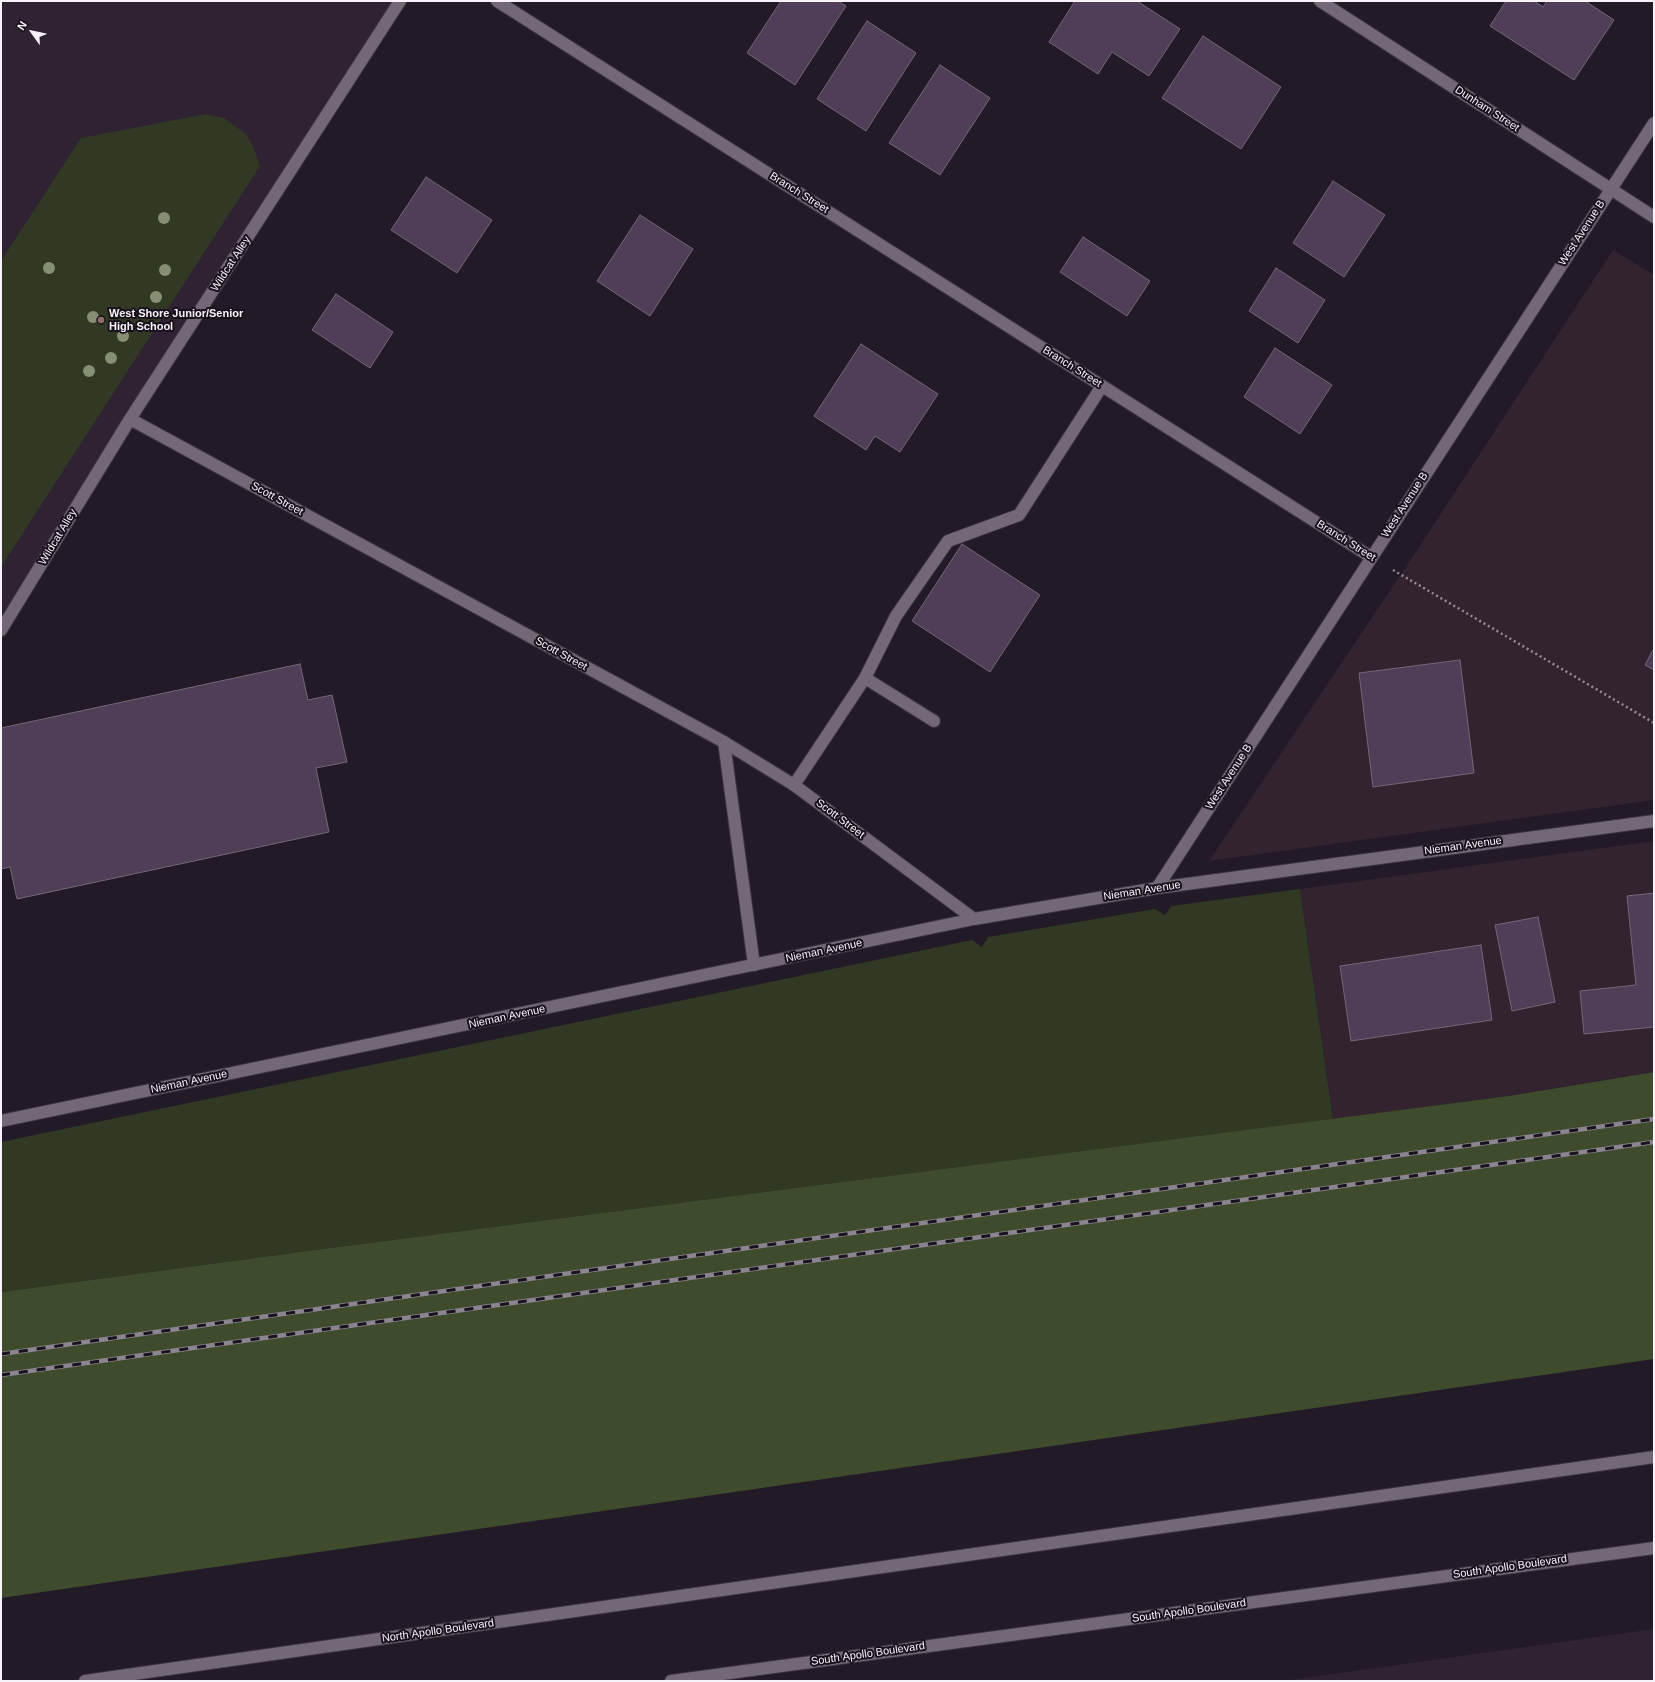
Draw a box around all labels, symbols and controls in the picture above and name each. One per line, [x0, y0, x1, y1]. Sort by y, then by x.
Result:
north arrow [12, 12, 52, 52]
text: N [15, 19, 29, 32]
street label: Dunham Street [1452, 83, 1522, 135]
street label: Branch Street [767, 170, 831, 216]
street label: West Avenue B [1556, 198, 1608, 268]
street label: Wildcat Alley [208, 234, 254, 294]
place label: West Shore Junior/Senior High School [109, 307, 243, 333]
marker: West Shore Junior/Senior High School [96, 315, 106, 325]
street label: Branch Street [1040, 344, 1104, 390]
street label: West Avenue B [1379, 470, 1431, 540]
street label: Scott Street [249, 479, 305, 519]
street label: Wildcat Alley [36, 507, 80, 567]
street label: Branch Street [1314, 518, 1378, 564]
street label: Scott Street [533, 634, 589, 674]
street label: West Avenue B [1203, 742, 1255, 812]
street label: Scott Street [813, 796, 867, 842]
street label: Nieman Avenue [1423, 834, 1503, 858]
street label: Nieman Avenue [1102, 878, 1182, 904]
street label: Nieman Avenue [784, 936, 864, 966]
street label: Nieman Avenue [467, 1002, 547, 1032]
street label: Nieman Avenue [149, 1067, 229, 1097]
street label: South Apollo Boulevard [1452, 1552, 1568, 1582]
street label: South Apollo Boulevard [1131, 1596, 1247, 1626]
street label: North Apollo Boulevard [381, 1617, 495, 1645]
street label: South Apollo Boulevard [810, 1639, 926, 1669]

